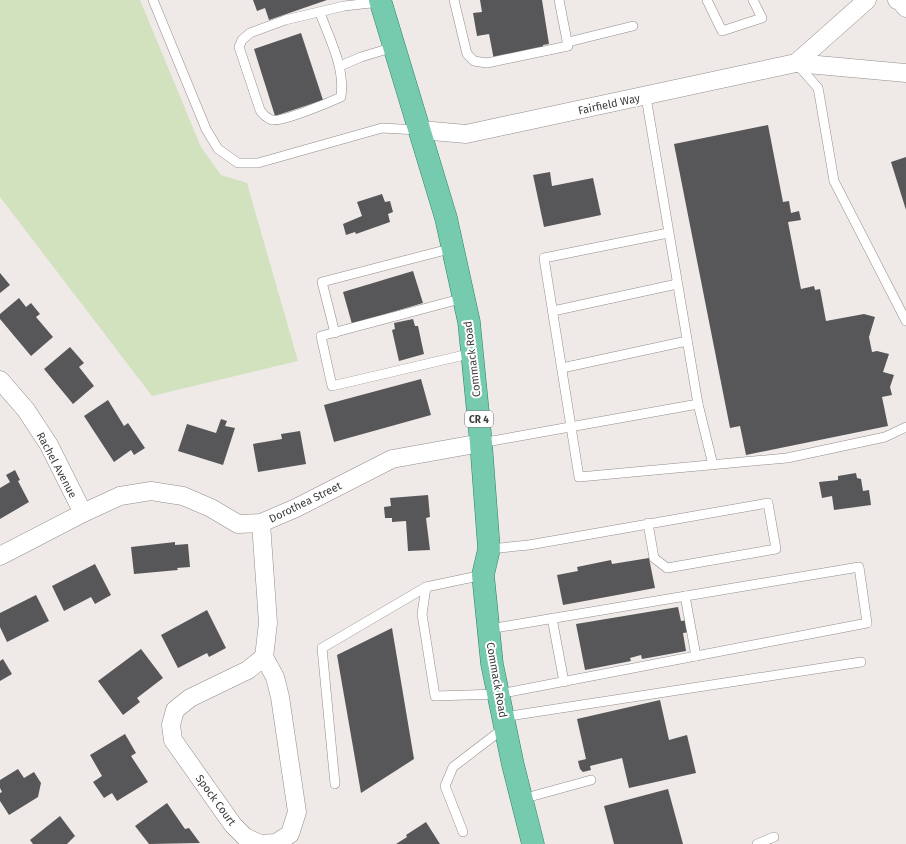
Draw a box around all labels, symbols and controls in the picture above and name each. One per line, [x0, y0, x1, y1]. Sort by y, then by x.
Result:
street label: Fairfield Way [577, 91, 642, 117]
street label: Commack Road [461, 320, 484, 398]
road number: CR 4 [465, 411, 493, 427]
street label: Rachel Avenue [34, 430, 79, 500]
street label: Dorothea Street [267, 479, 344, 526]
street label: Commack Road [483, 641, 510, 719]
street label: Spock Court [193, 772, 238, 828]

